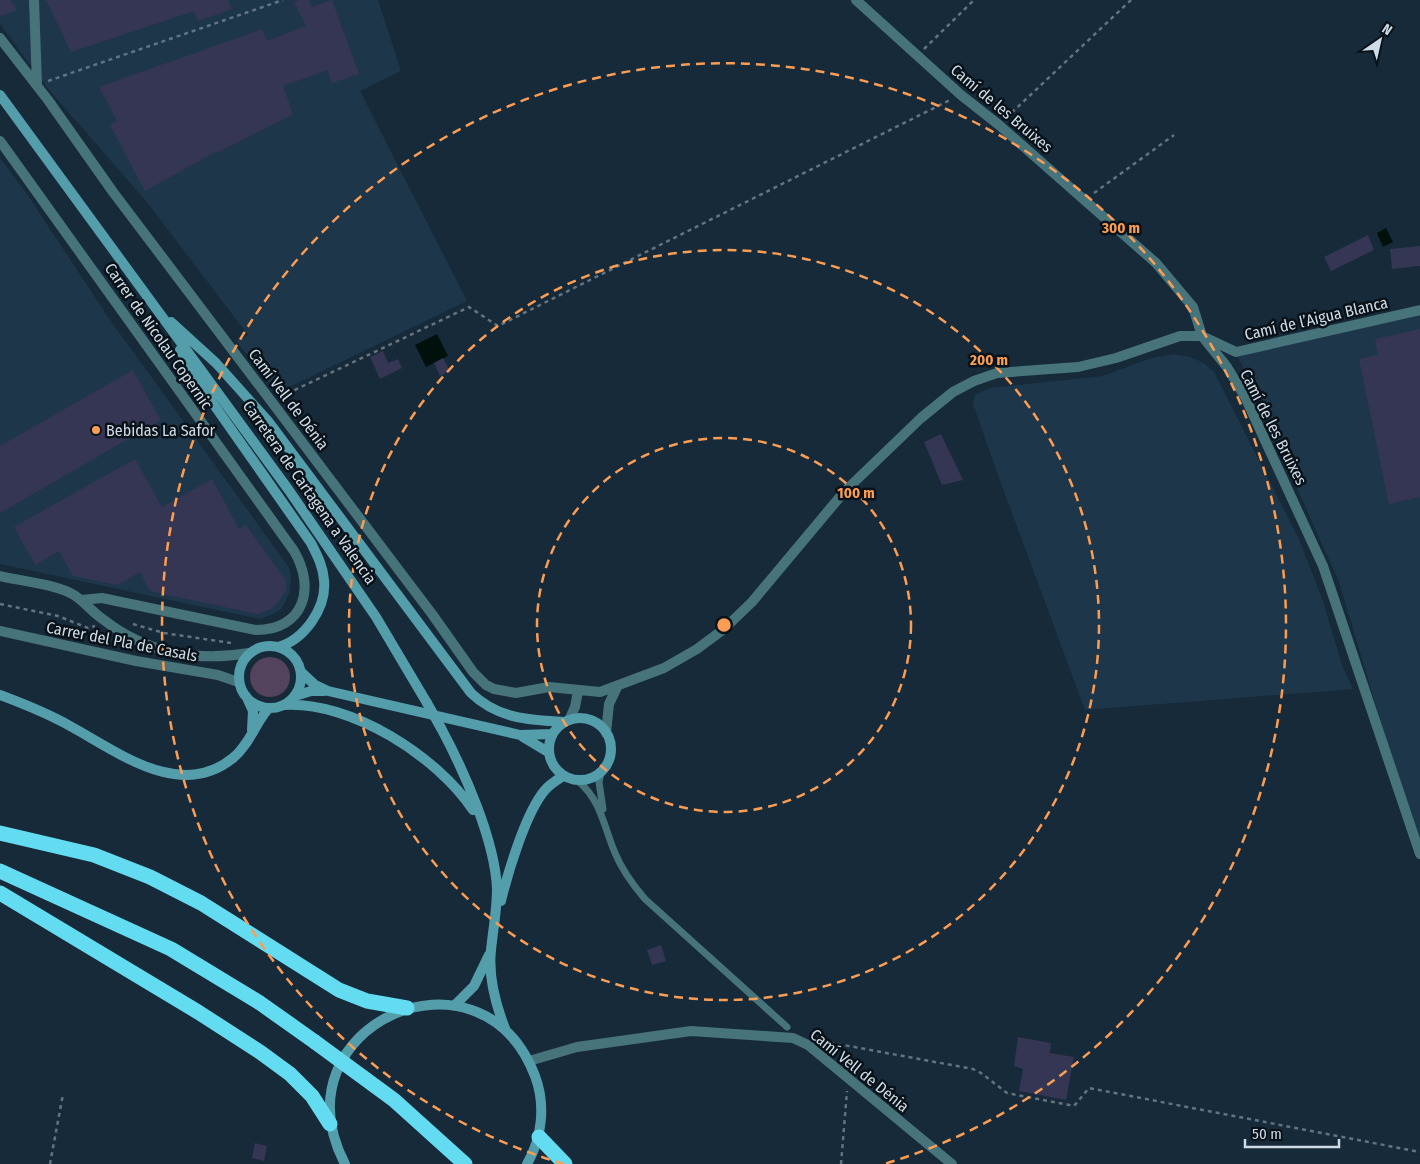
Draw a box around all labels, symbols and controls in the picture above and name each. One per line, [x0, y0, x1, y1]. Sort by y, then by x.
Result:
north arrow [1355, 15, 1405, 65]
text: N [1379, 20, 1395, 39]
street label: Camí de les Bruixes [947, 60, 1057, 157]
text: 300 m [1101, 219, 1140, 237]
street label: Carrer de Nicolau Copernic [101, 259, 216, 413]
street label: Camí de l’Aigua Blanca [1243, 293, 1390, 344]
street label: Camí Vell de Dénia [244, 345, 333, 454]
text: 200 m [969, 351, 1008, 369]
street label: Camí de les Bruixes [1236, 366, 1311, 488]
street label: Carretera de Cartagena a Valencia [239, 397, 380, 588]
place label: Bebidas La Safor [106, 421, 216, 440]
marker: Bebidas La Safor [90, 424, 102, 436]
text: 100 m [837, 484, 875, 502]
centre of rings [715, 616, 733, 634]
street label: Carrer del Pla de Casals [45, 618, 199, 666]
street label: Camí Vell de Dénia [806, 1025, 913, 1116]
scale bar [1245, 1116, 1339, 1148]
text: 50 m [1252, 1125, 1282, 1143]

